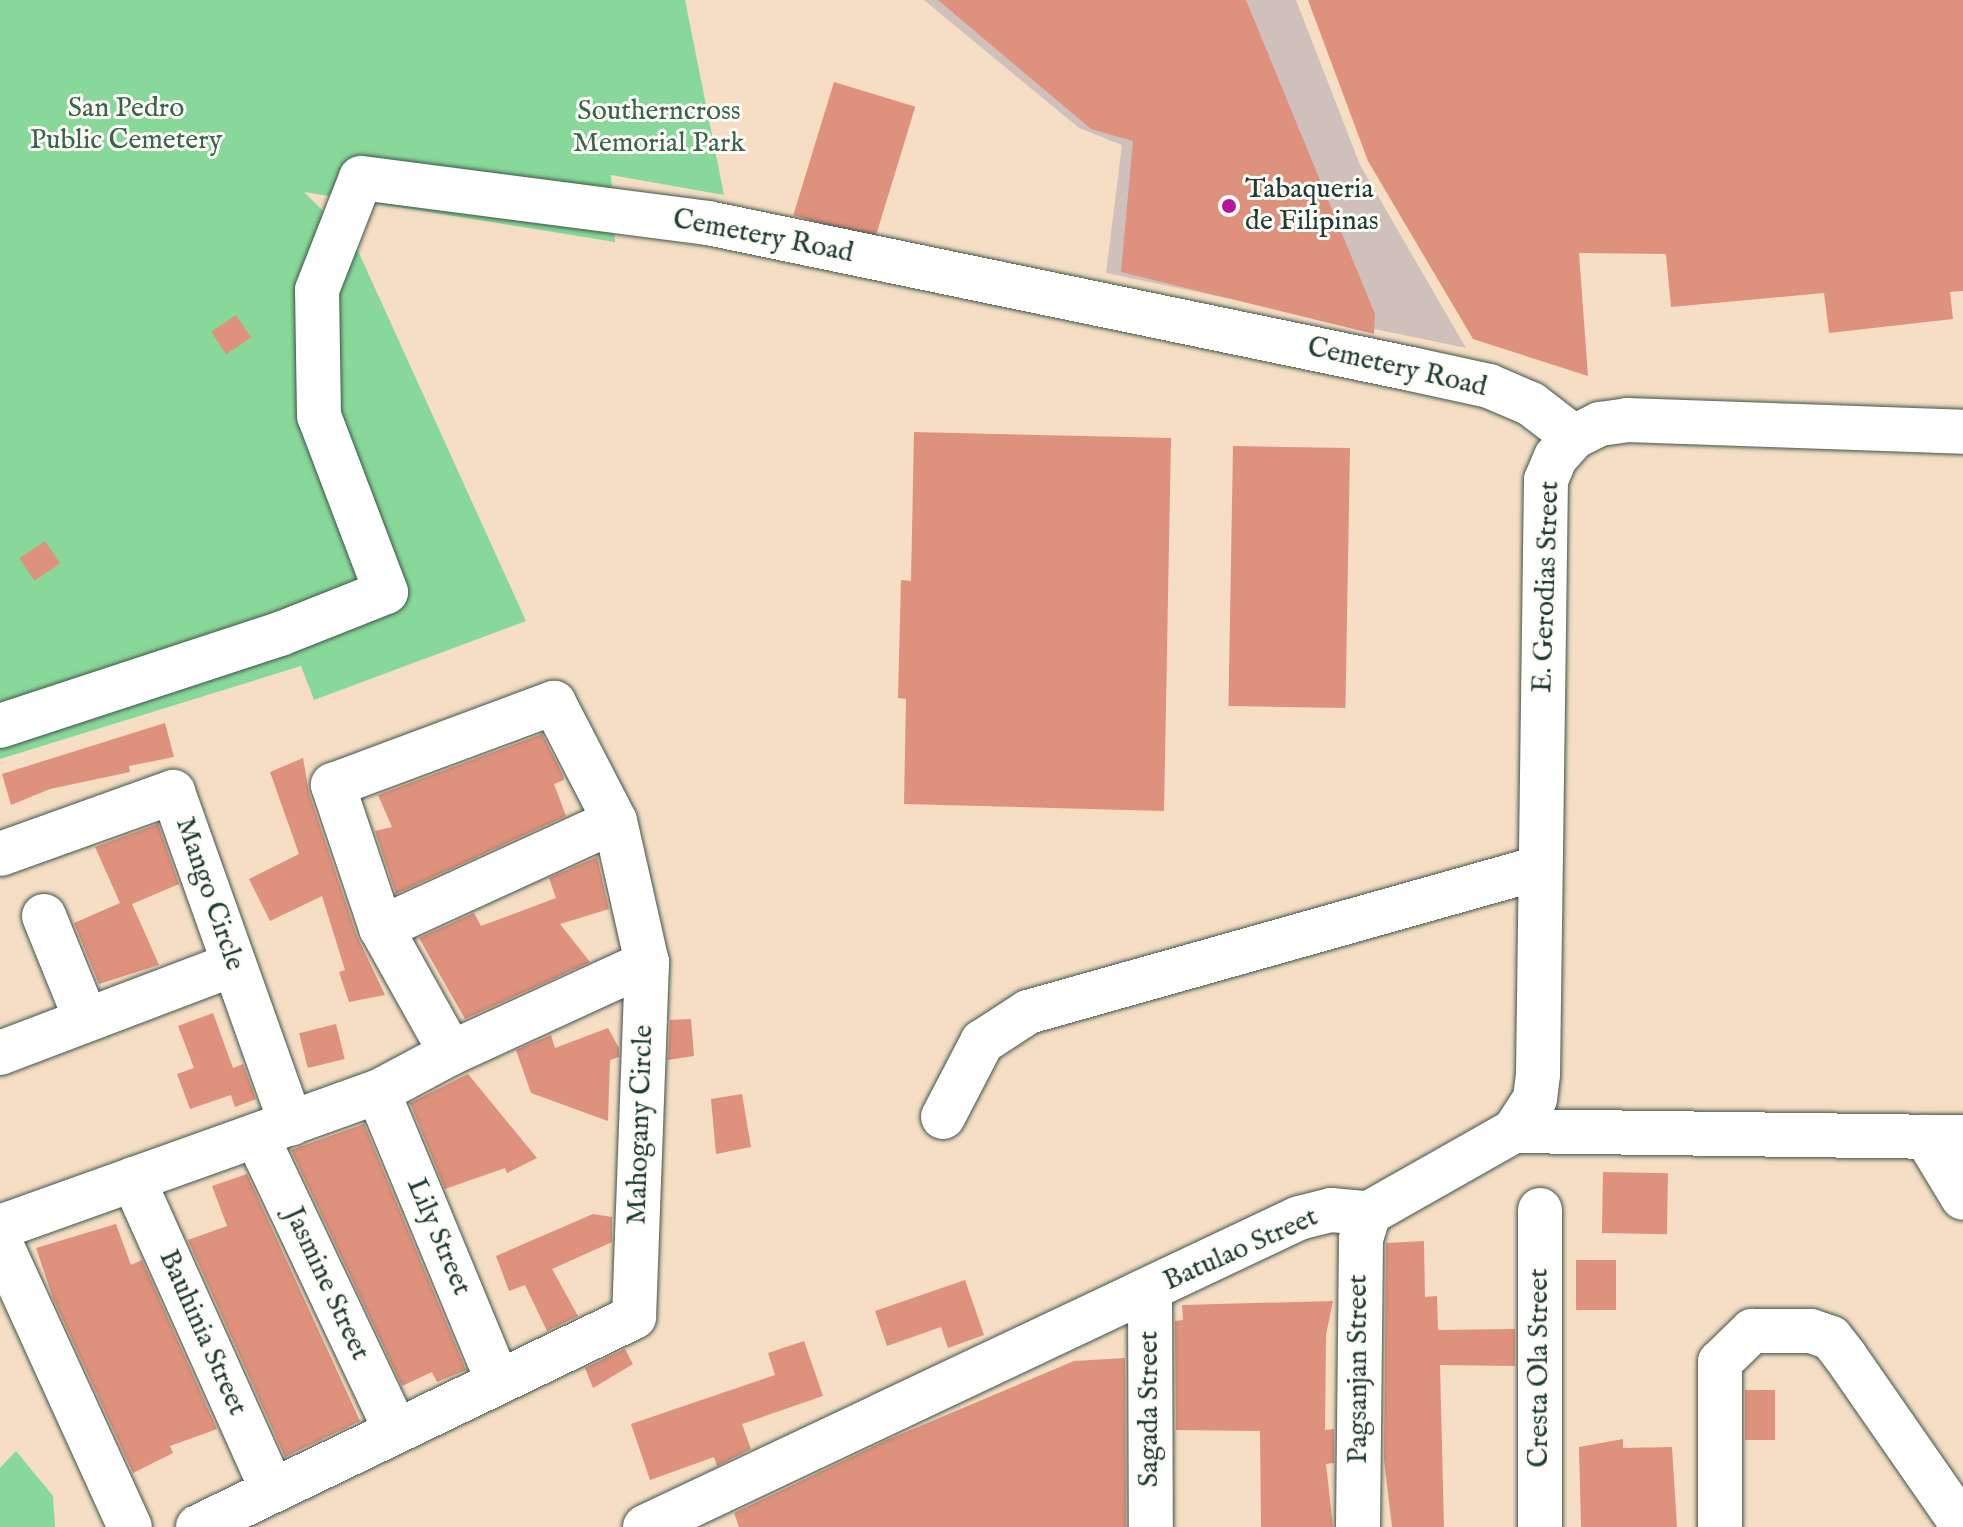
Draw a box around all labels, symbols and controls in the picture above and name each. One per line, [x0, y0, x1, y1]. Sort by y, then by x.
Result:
park label: San Pedro Public Cemetery [30, 92, 222, 158]
park label: Southerncross Memorial Park [573, 95, 745, 161]
place label: Tabaqueria de Filipinas [1245, 173, 1379, 239]
marker: Tabaqueria de Filipinas [1220, 197, 1238, 215]
street label: Cemetery Road [670, 203, 856, 271]
street label: Cemetery Road [1304, 331, 1490, 405]
street label: E. Gerodias Street [1527, 480, 1567, 694]
street label: Mango Circle [167, 813, 251, 975]
street label: Mahogany Circle [621, 1024, 661, 1226]
street label: Lily Street [398, 1173, 478, 1301]
street label: Batulao Street [1159, 1201, 1323, 1299]
street label: Jasmine Street [276, 1202, 376, 1366]
street label: Bauhinia Street [151, 1245, 253, 1421]
street label: Cresta Ola Street [1523, 1268, 1557, 1468]
street label: Pagsanjan Street [1342, 1274, 1376, 1464]
street label: Sagada Street [1133, 1331, 1167, 1487]

